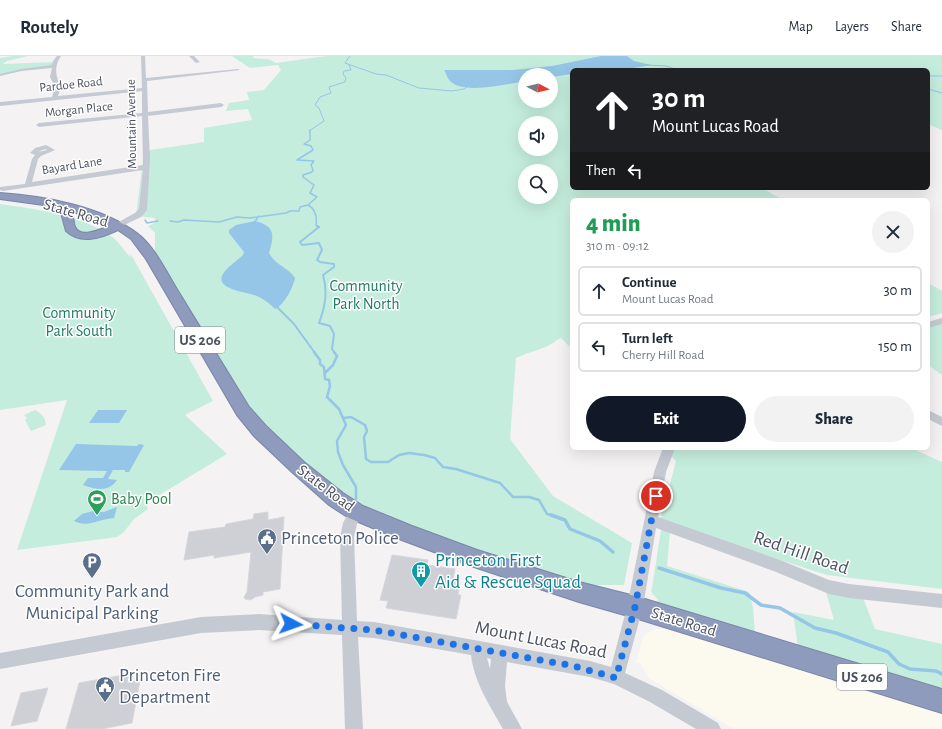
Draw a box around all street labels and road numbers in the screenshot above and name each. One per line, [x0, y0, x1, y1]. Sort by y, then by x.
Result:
street label: Pardoe Road [39, 75, 104, 95]
street label: Mountain Avenue [125, 79, 139, 169]
street label: Morgan Place [44, 100, 114, 120]
street label: Bayard Lane [41, 155, 103, 177]
street label: State Road [42, 196, 110, 230]
road number: US 206 [175, 327, 225, 353]
street label: State Road [295, 462, 357, 514]
street label: Red Hill Road [751, 528, 851, 578]
street label: State Road [650, 605, 718, 639]
street label: Mount Lucas Road [473, 618, 609, 662]
road number: US 206 [837, 664, 887, 690]

